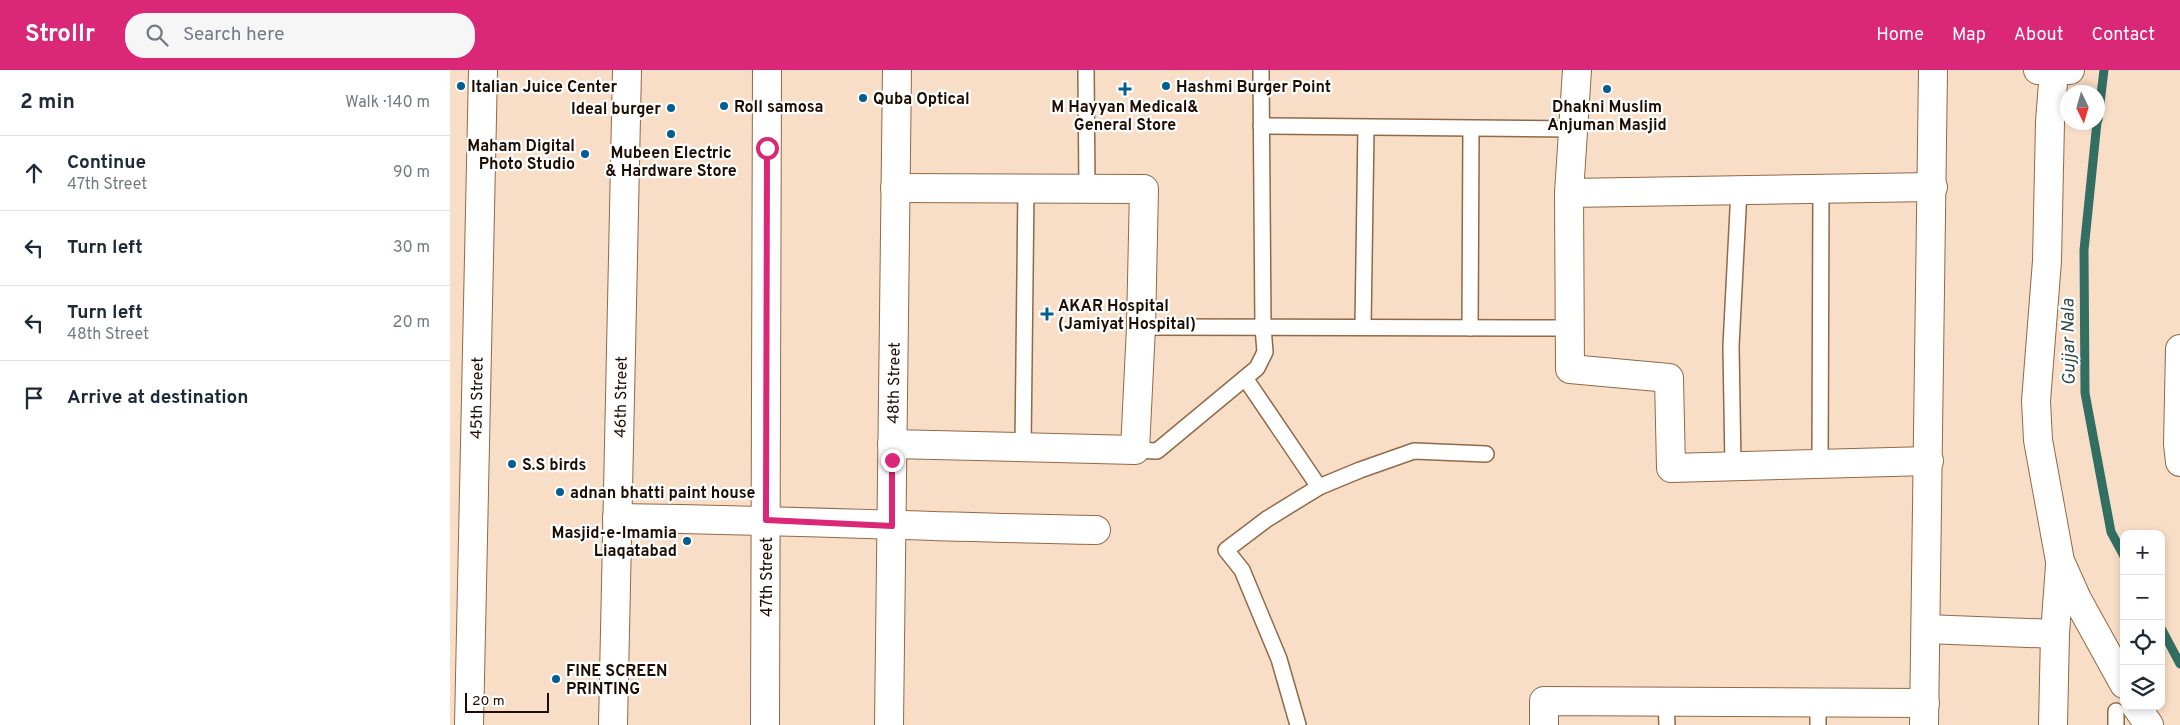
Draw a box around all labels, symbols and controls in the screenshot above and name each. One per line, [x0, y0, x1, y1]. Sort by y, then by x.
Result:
search box [125, 13, 475, 58]
text: Strollr [25, 20, 95, 50]
icon: search [143, 21, 171, 49]
text: Search here [183, 23, 284, 47]
text: Home [1876, 24, 1924, 47]
text: Map [1952, 24, 1986, 47]
text: About [2014, 24, 2063, 47]
text: Contact [2091, 24, 2155, 47]
place label: Italian Juice Center [471, 78, 617, 98]
place label: Hashmi Burger Point [1176, 78, 1331, 98]
marker: Italian Juice Center [455, 80, 467, 92]
marker: Hashmi Burger Point [1160, 80, 1172, 92]
marker: M Hayyan Medical& General Store [1119, 83, 1131, 95]
marker: Dhakni Muslim Anjuman Masjid [1601, 83, 1613, 95]
north arrow [2060, 85, 2105, 130]
text: 2 min [20, 89, 75, 116]
place label: Quba Optical [873, 90, 970, 110]
marker: Quba Optical [857, 92, 869, 104]
text: Walk · 140 m [345, 93, 430, 113]
place label: Roll samosa [734, 98, 823, 118]
place label: M Hayyan Medical& General Store [1051, 98, 1199, 136]
place label: Dhakni Muslim Anjuman Masjid [1547, 98, 1667, 136]
place label: Ideal burger [571, 100, 661, 120]
marker: Roll samosa [718, 100, 730, 112]
marker: Ideal burger [665, 102, 677, 114]
marker: Mubeen Electric & Hardware Store [665, 128, 677, 140]
place label: Maham Digital Photo Studio [467, 137, 575, 175]
route start [756, 137, 779, 160]
place label: Mubeen Electric & Hardware Store [605, 144, 737, 182]
marker: Maham Digital Photo Studio [579, 148, 591, 160]
text: Continue [67, 151, 146, 175]
icon: ahead [20, 159, 48, 187]
text: 90 m [393, 163, 430, 183]
text: 47th Street [67, 175, 147, 195]
icon: left [20, 234, 48, 262]
text: Turn left [67, 236, 143, 260]
text: 30 m [393, 238, 430, 258]
place label: AKAR Hospital (Jamiyat Hospital) [1058, 297, 1196, 335]
water label: Gujjar Nala [2057, 298, 2082, 386]
text: Turn left [67, 301, 143, 325]
marker: AKAR Hospital (Jamiyat Hospital) [1040, 307, 1054, 321]
icon: left [20, 309, 48, 337]
text: 20 m [393, 313, 430, 333]
text: 48th Street [67, 325, 149, 345]
street label: 48th Street [884, 342, 906, 424]
street label: 46th Street [611, 356, 633, 438]
street label: 45th Street [467, 357, 489, 439]
icon: arrive [20, 384, 48, 412]
text: Arrive at destination [67, 386, 248, 410]
route end [881, 449, 904, 472]
place label: S.S birds [522, 456, 586, 476]
marker: S.S birds [506, 458, 518, 470]
place label: adnan bhatti paint house [570, 484, 756, 504]
marker: adnan bhatti paint house [554, 486, 566, 498]
place label: Masjid-e-Imamia Liaqatabad [551, 524, 677, 562]
map controls [2120, 530, 2165, 710]
button: + [2120, 530, 2165, 575]
marker: Masjid-e-Imamia Liaqatabad [681, 535, 693, 547]
street label: 47th Street [758, 537, 778, 617]
button: − [2120, 575, 2165, 620]
button: locate [2120, 620, 2165, 665]
place label: FINE SCREEN PRINTING [566, 662, 668, 700]
button: layers [2120, 665, 2165, 710]
marker: FINE SCREEN PRINTING [550, 673, 562, 685]
scale bar [465, 690, 549, 713]
text: 20 m [472, 693, 505, 710]

